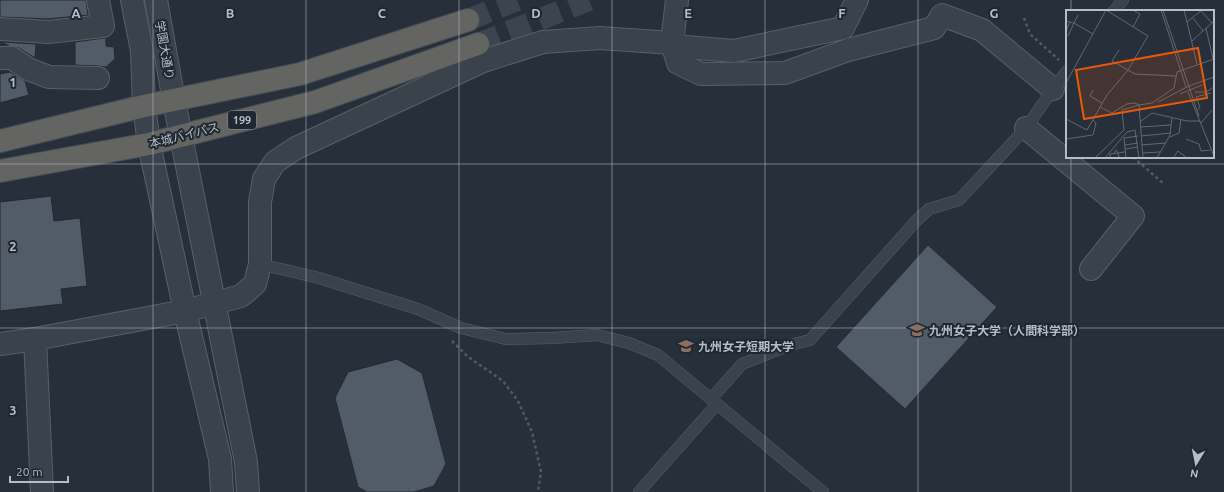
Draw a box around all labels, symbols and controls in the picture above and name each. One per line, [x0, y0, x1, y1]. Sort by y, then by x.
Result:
text: A [71, 6, 81, 20]
text: B [226, 6, 235, 20]
text: C [378, 6, 387, 20]
text: D [531, 6, 541, 20]
text: E [684, 6, 692, 20]
text: F [838, 6, 846, 20]
text: G [990, 6, 999, 20]
inset map [1066, 10, 1214, 158]
street label: 学園大通り [153, 19, 177, 81]
text: 1 [9, 75, 17, 89]
road number: 199 [228, 111, 256, 129]
street label: 本城バイパス [148, 120, 220, 150]
text: 2 [9, 239, 17, 253]
school or university icon: 九州女子大学（人間科学部） [908, 321, 926, 339]
place label: 九州女子大学（人間科学部） [929, 324, 1085, 337]
school or university icon: 九州女子短期大学 [677, 337, 695, 355]
place label: 九州女子短期大学 [698, 340, 794, 353]
text: 3 [9, 403, 17, 417]
north arrow [1176, 444, 1216, 484]
scale bar [10, 458, 68, 484]
text: 20 m [16, 465, 43, 478]
text: N [1189, 467, 1199, 480]

